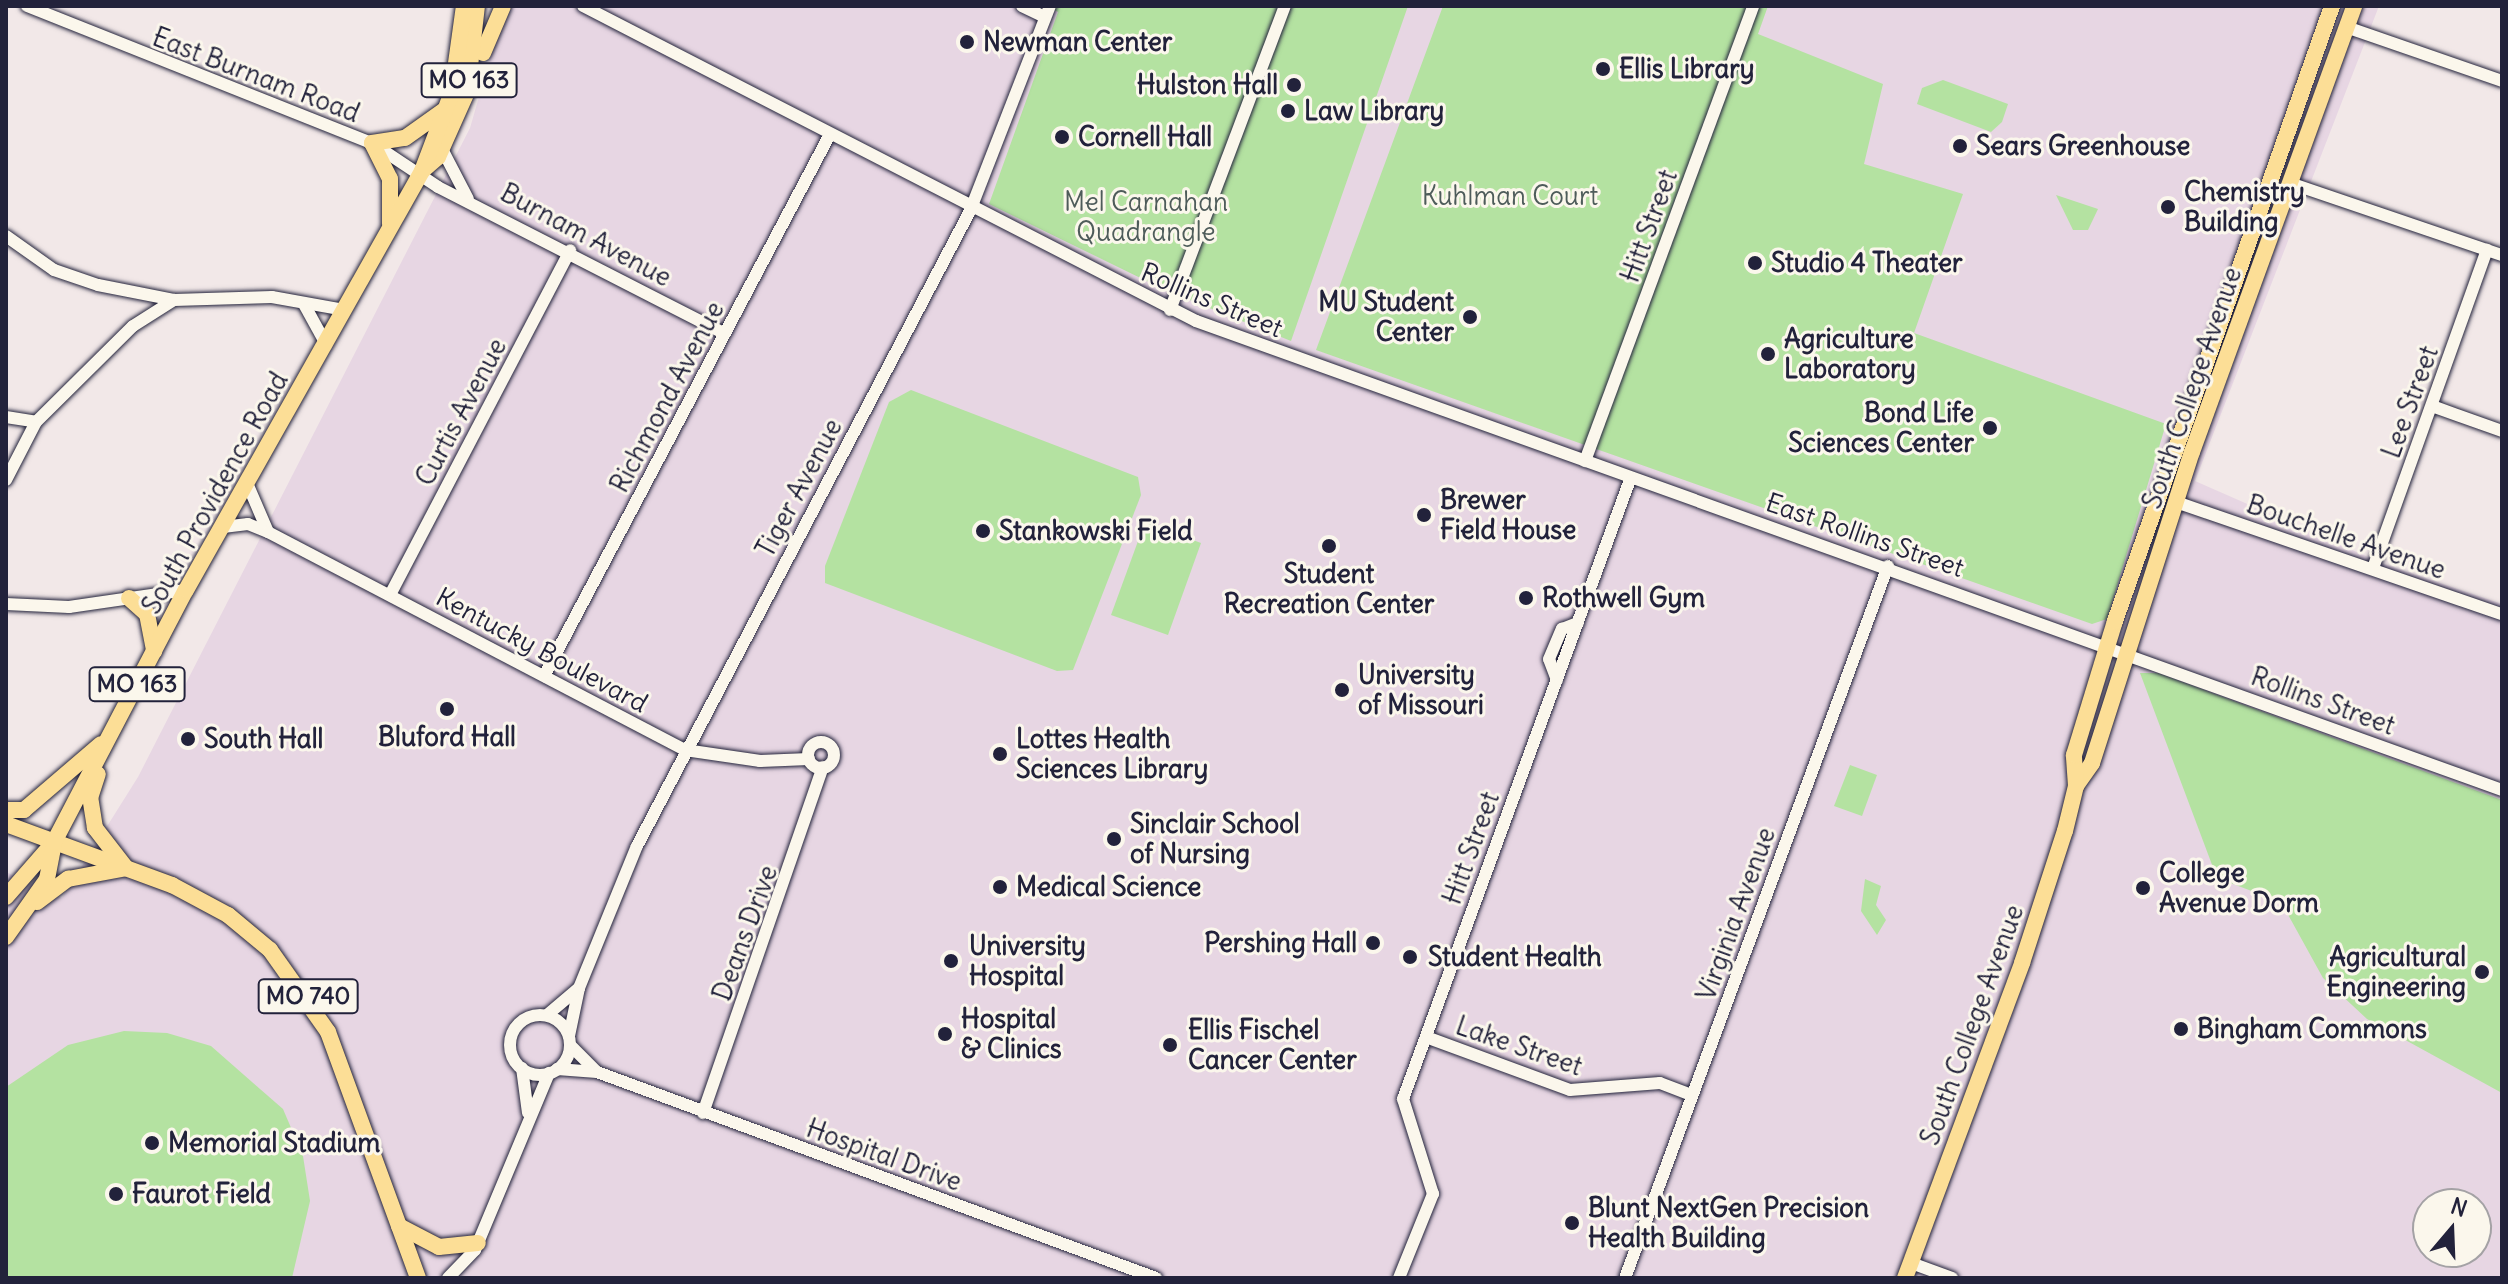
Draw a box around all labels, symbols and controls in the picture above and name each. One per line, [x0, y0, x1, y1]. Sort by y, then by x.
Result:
street label: East Burnam Road [148, 21, 364, 129]
place label: Newman Center [983, 26, 1172, 58]
marker: Newman Center [958, 33, 976, 51]
place label: Ellis Library [1619, 53, 1755, 85]
road number: MO 163 [419, 60, 519, 100]
marker: Ellis Library [1594, 60, 1612, 78]
place label: Hulston Hall [1137, 69, 1278, 101]
marker: Hulston Hall [1285, 76, 1303, 94]
place label: Law Library [1304, 95, 1444, 127]
marker: Law Library [1279, 102, 1297, 120]
place label: Cornell Hall [1078, 121, 1212, 153]
marker: Cornell Hall [1053, 128, 1071, 146]
place label: Sears Greenhouse [1976, 130, 2190, 162]
marker: Sears Greenhouse [1951, 137, 1969, 155]
street label: Hitt Street [1614, 165, 1684, 287]
place label: Chemistry Building [2184, 176, 2305, 238]
street label: Burnam Avenue [495, 177, 677, 293]
park label: Kuhlman Court [1422, 180, 1598, 212]
park label: Mel Carnahan Quadrangle [1064, 186, 1228, 248]
marker: Chemistry Building [2159, 198, 2177, 216]
place label: Studio 4 Theater [1771, 247, 1963, 279]
marker: Studio 4 Theater [1746, 254, 1764, 272]
street label: Rollins Street [1136, 256, 1288, 344]
street label: South College Avenue [2136, 263, 2248, 513]
place label: MU Student Center [1318, 286, 1454, 348]
street label: Richmond Avenue [604, 296, 730, 498]
marker: MU Student Center [1461, 308, 1479, 326]
place label: Agriculture Laboratory [1784, 323, 1916, 384]
street label: Curtis Avenue [409, 333, 513, 491]
street label: Lee Street [2375, 342, 2445, 462]
marker: Agriculture Laboratory [1759, 345, 1777, 363]
street label: South Providence Road [136, 367, 294, 619]
place label: Bond Life Sciences Center [1788, 397, 1974, 458]
street label: Tiger Avenue [750, 414, 848, 562]
marker: Bond Life Sciences Center [1981, 419, 1999, 437]
place label: Brewer Field House [1440, 484, 1576, 546]
street label: East Rollins Street [1762, 486, 1968, 584]
street label: Bouchelle Avenue [2243, 488, 2449, 586]
marker: Brewer Field House [1415, 506, 1433, 524]
place label: Stankowski Field [999, 515, 1193, 547]
marker: Stankowski Field [974, 522, 992, 540]
marker: Student Recreation Center [1320, 537, 1338, 555]
place label: Student Recreation Center [1224, 558, 1434, 620]
street label: Kentucky Boulevard [431, 581, 653, 719]
place label: Rothwell Gym [1542, 582, 1705, 614]
marker: Rothwell Gym [1517, 589, 1535, 607]
place label: University of Missouri [1358, 659, 1484, 720]
street label: Rollins Street [2247, 661, 2399, 741]
road number: MO 163 [87, 664, 187, 704]
marker: University of Missouri [1333, 681, 1351, 699]
marker: Bluford Hall [438, 700, 456, 718]
place label: Bluford Hall [378, 721, 516, 753]
place label: South Hall [204, 723, 323, 755]
place label: Lottes Health Sciences Library [1016, 723, 1208, 784]
marker: South Hall [179, 730, 197, 748]
marker: Lottes Health Sciences Library [991, 745, 1009, 763]
street label: Hitt Street [1436, 787, 1506, 909]
place label: Sinclair School of Nursing [1130, 808, 1300, 870]
street label: Virginia Avenue [1690, 823, 1782, 1005]
marker: Sinclair School of Nursing [1105, 830, 1123, 848]
place label: College Avenue Dorm [2159, 857, 2319, 918]
street label: Deans Drive [706, 861, 784, 1005]
place label: Medical Science [1016, 871, 1201, 903]
marker: Medical Science [991, 878, 1009, 896]
marker: College Avenue Dorm [2134, 879, 2152, 897]
street label: South College Avenue [1914, 901, 2030, 1149]
place label: Pershing Hall [1204, 927, 1357, 959]
place label: University Hospital [969, 930, 1086, 992]
marker: Pershing Hall [1364, 934, 1382, 952]
place label: Student Health [1428, 941, 1602, 973]
place label: Agricultural Engineering [2326, 941, 2466, 1002]
marker: Student Health [1399, 946, 1421, 968]
marker: University Hospital [940, 950, 962, 972]
marker: Agricultural Engineering [2473, 963, 2491, 981]
road number: MO 740 [256, 976, 360, 1016]
place label: Hospital & Clinics [961, 1003, 1062, 1064]
street label: Lake Street [1452, 1010, 1586, 1082]
place label: Bingham Commons [2197, 1013, 2427, 1045]
place label: Ellis Fischel Cancer Center [1188, 1014, 1357, 1076]
marker: Bingham Commons [2172, 1020, 2190, 1038]
marker: Hospital & Clinics [936, 1025, 954, 1043]
marker: Ellis Fischel Cancer Center [1159, 1034, 1181, 1056]
street label: Hospital Drive [802, 1112, 966, 1198]
place label: Memorial Stadium [168, 1127, 380, 1159]
marker: Memorial Stadium [143, 1134, 161, 1152]
place label: Faurot Field [132, 1178, 271, 1210]
marker: Faurot Field [107, 1185, 125, 1203]
north arrow [2412, 1188, 2492, 1268]
text: N [2447, 1191, 2471, 1223]
place label: Blunt NextGen Precision Health Building [1588, 1192, 1869, 1254]
marker: Blunt NextGen Precision Health Building [1563, 1214, 1581, 1232]

